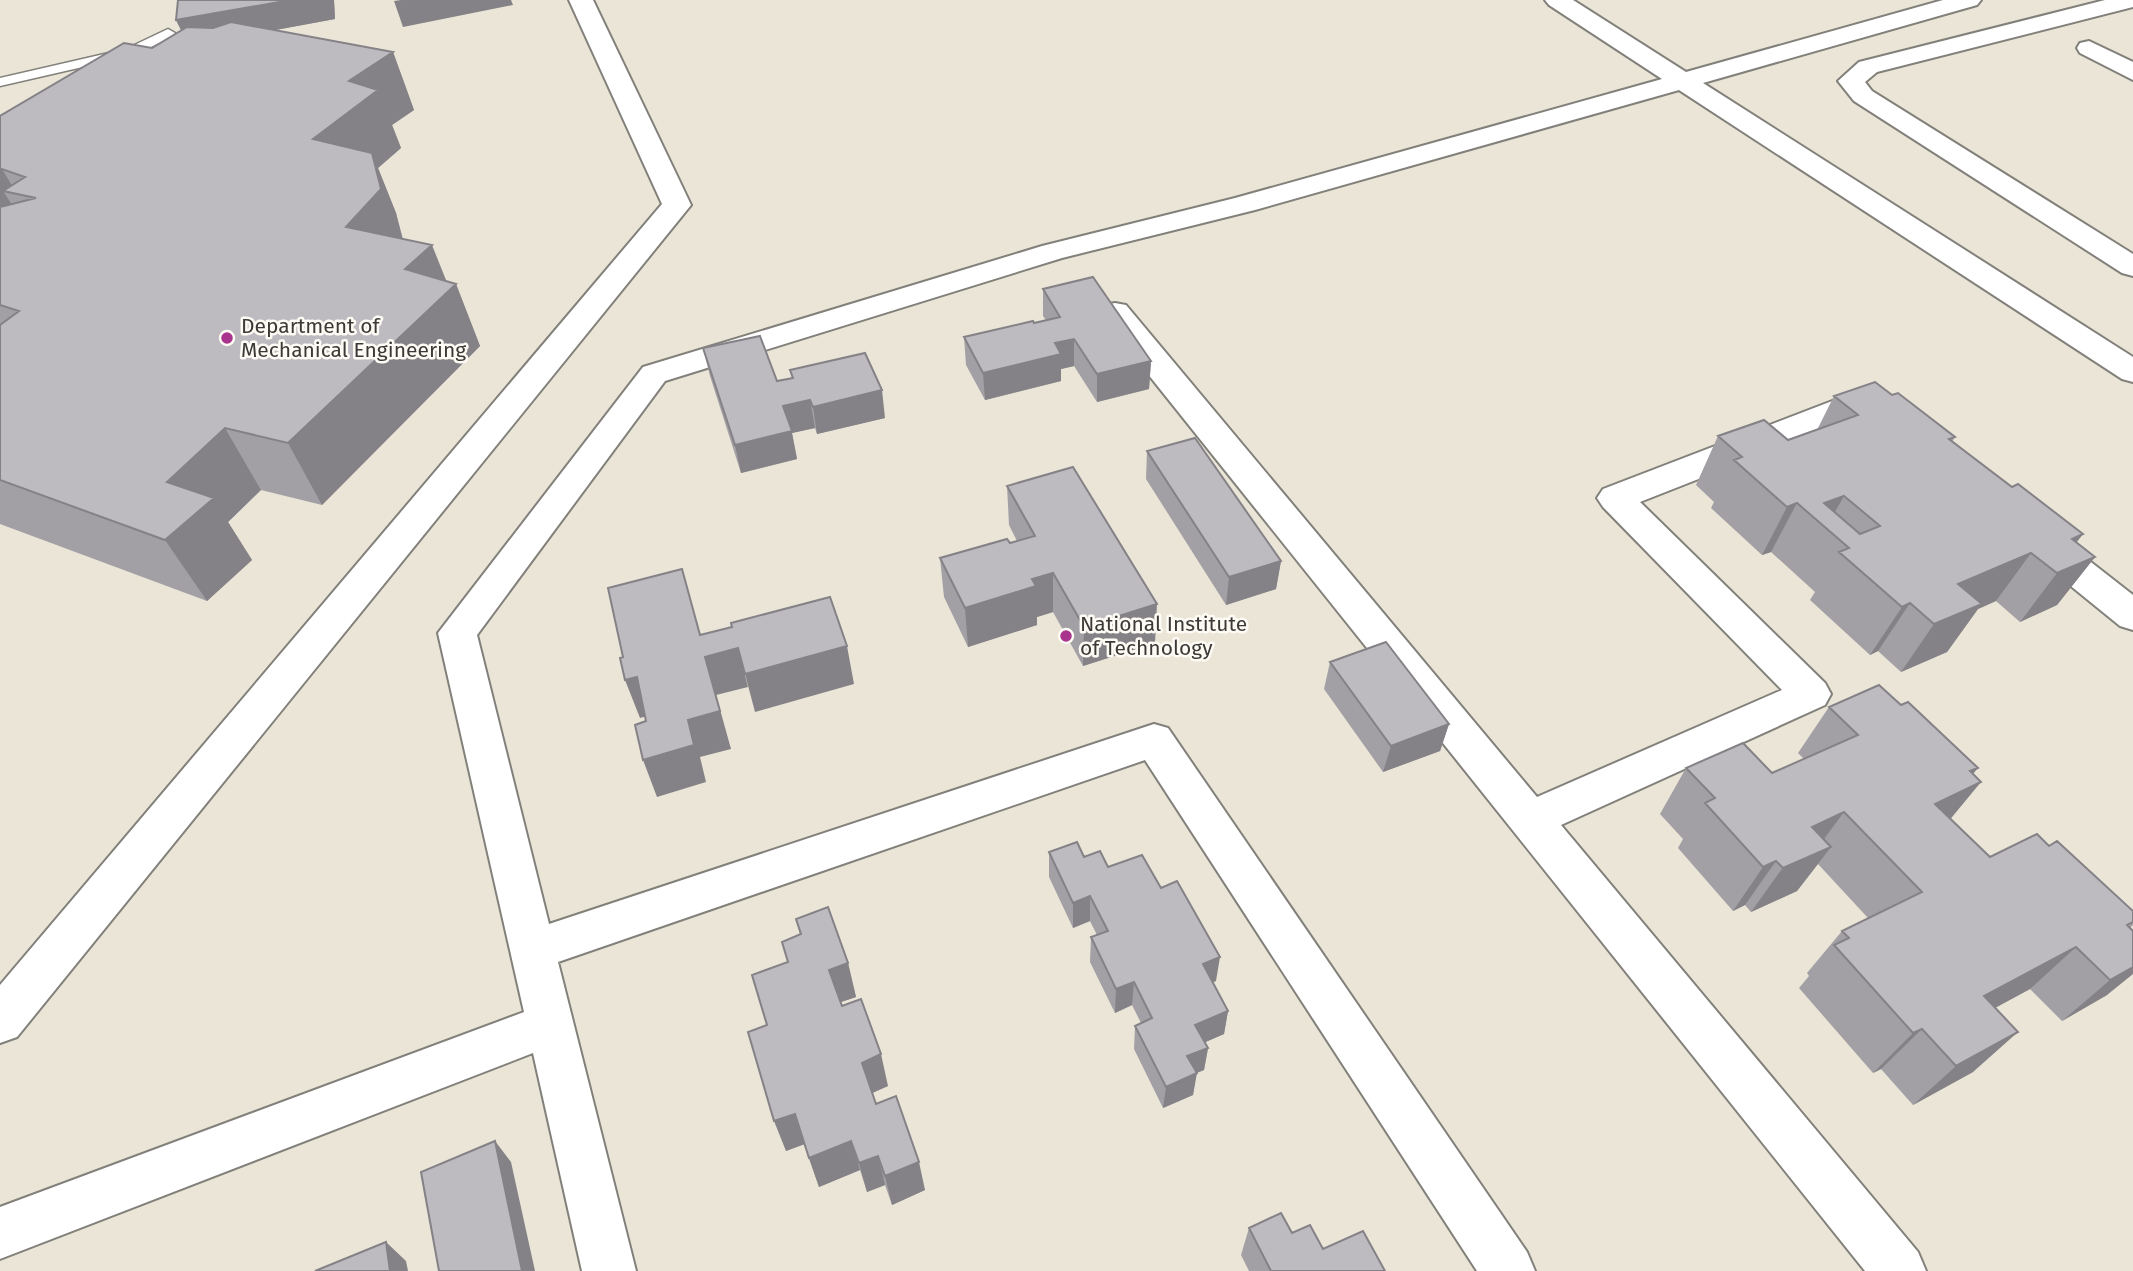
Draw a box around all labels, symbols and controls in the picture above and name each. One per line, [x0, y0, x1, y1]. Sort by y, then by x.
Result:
place label: Department of Mechanical Engineering [241, 313, 466, 363]
marker: Department of Mechanical Engineering [219, 330, 235, 346]
place label: National Institute of Technology [1080, 611, 1247, 661]
marker: National Institute of Technology [1058, 628, 1074, 644]

